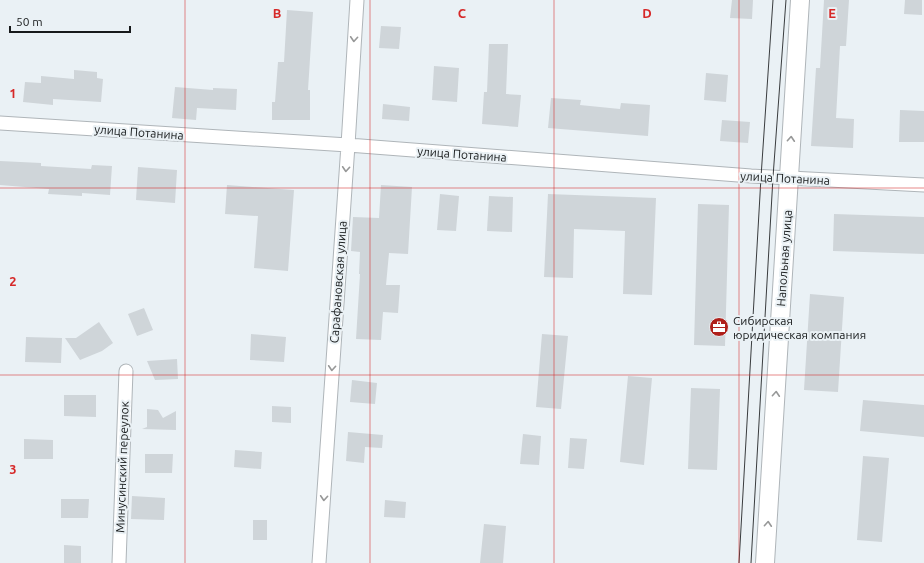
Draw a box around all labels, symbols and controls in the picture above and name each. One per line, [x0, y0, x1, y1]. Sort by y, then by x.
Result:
text: B [273, 6, 282, 20]
text: C [458, 6, 467, 20]
text: D [642, 6, 652, 20]
text: E [828, 6, 836, 20]
scale bar [10, 8, 130, 34]
text: 50 m [16, 15, 43, 28]
one-way arrow [350, 36, 359, 42]
text: 1 [9, 86, 17, 100]
street label: улица Потанина [94, 122, 184, 142]
one-way arrow [787, 136, 796, 142]
street label: улица Потанина [417, 144, 507, 164]
one-way arrow [342, 166, 351, 172]
street label: улица Потанина [740, 169, 830, 187]
street label: Напольная улица [774, 209, 794, 307]
street label: Сарафановская улица [327, 220, 349, 344]
text: 2 [9, 274, 17, 288]
place label: Сибирская юридическая компания [733, 314, 866, 341]
office icon: Сибирская юридическая компания [708, 316, 730, 338]
one-way arrow [328, 365, 337, 371]
one-way arrow [771, 391, 780, 397]
street label: Минусинский переулок [113, 401, 131, 533]
text: 3 [9, 462, 17, 476]
one-way arrow [319, 495, 328, 501]
one-way arrow [763, 521, 772, 527]

